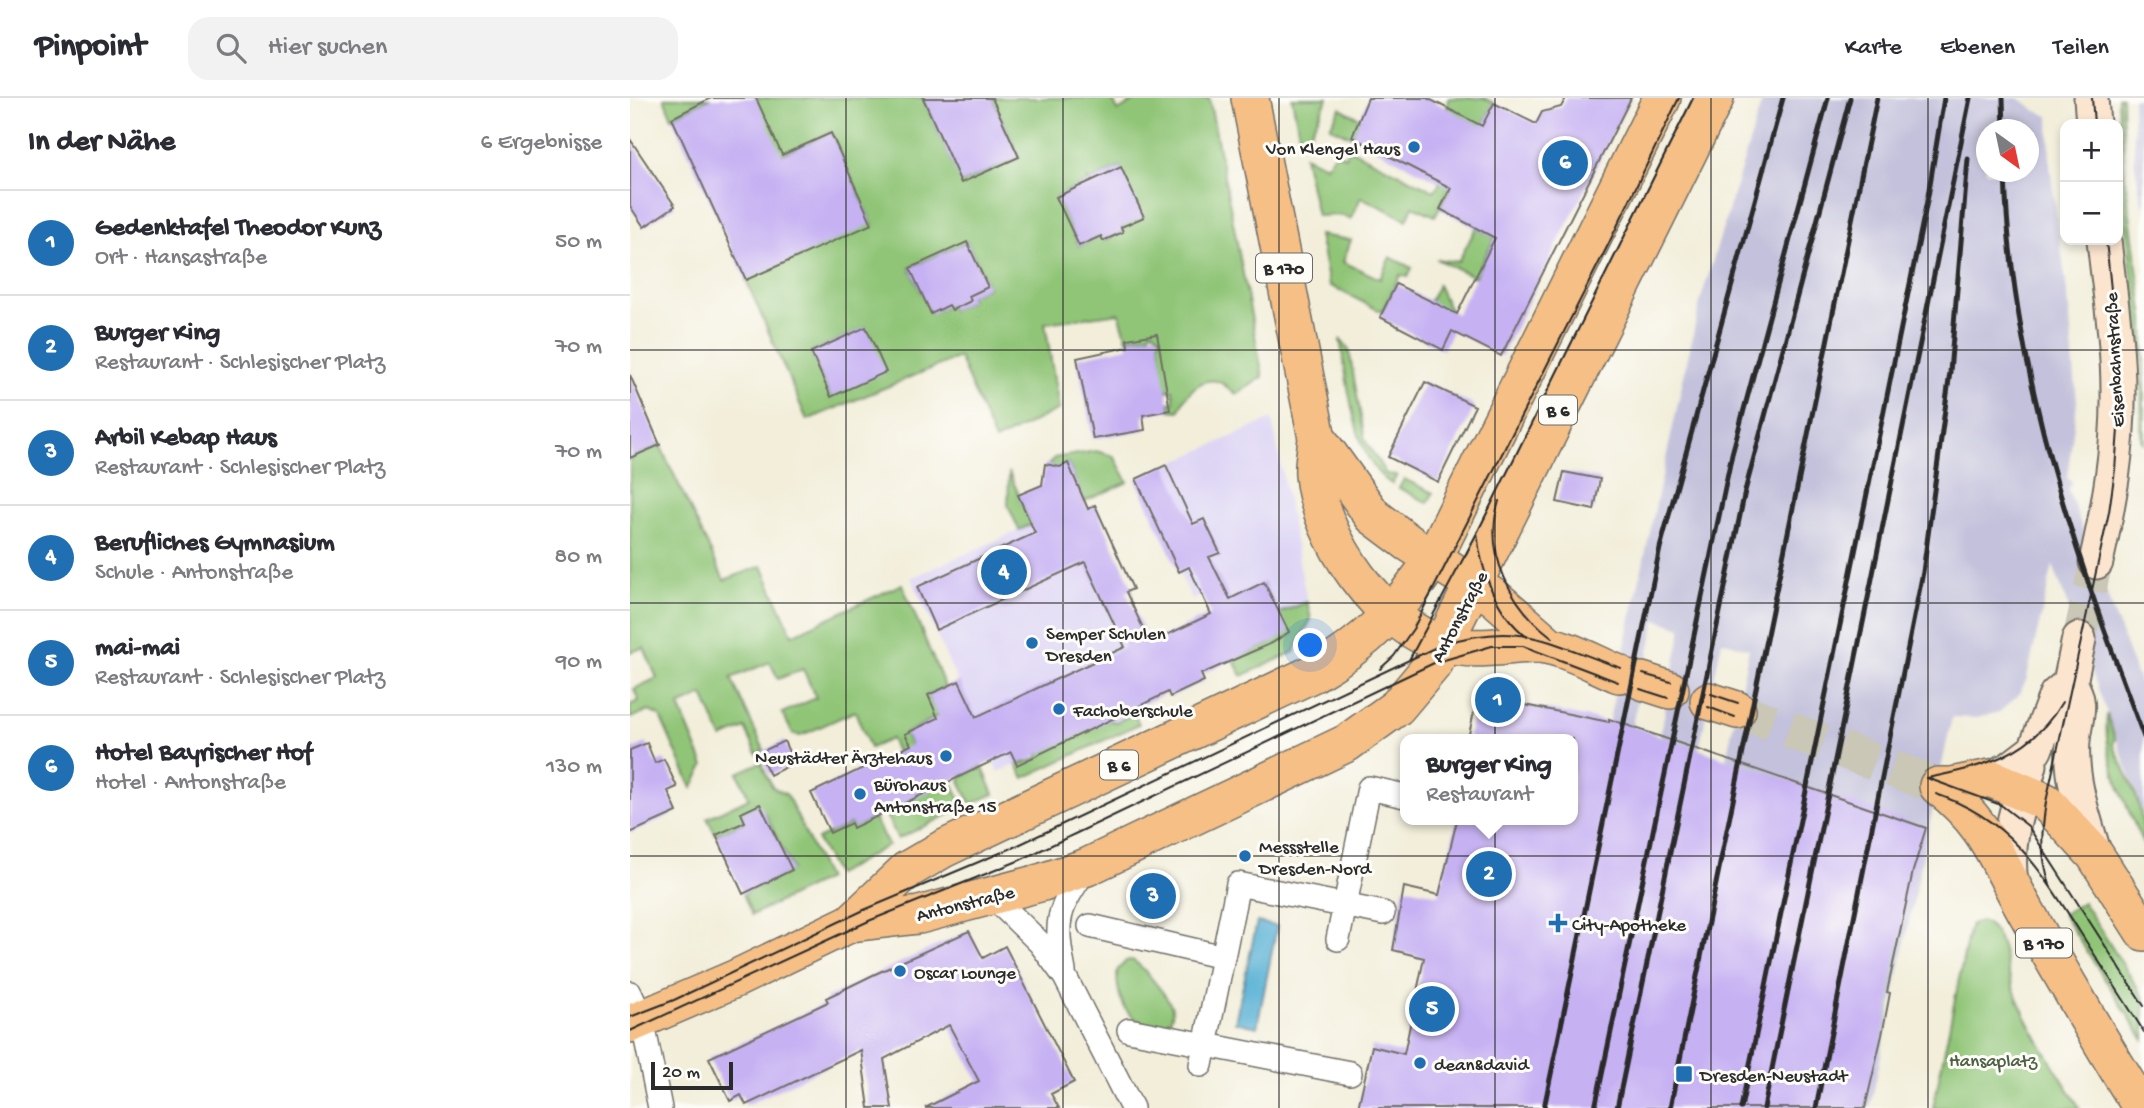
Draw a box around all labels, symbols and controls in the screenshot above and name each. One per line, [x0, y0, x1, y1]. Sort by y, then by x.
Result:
search box [188, 17, 678, 80]
text: Pinpoint [35, 29, 146, 67]
icon: search [212, 29, 250, 67]
text: Hier suchen [268, 33, 387, 64]
text: Karte [1845, 34, 1902, 63]
text: Ebenen [1940, 34, 2015, 63]
text: Teilen [2053, 34, 2109, 63]
north arrow [1976, 119, 2039, 182]
map controls [2060, 119, 2123, 245]
button: + [2060, 119, 2123, 182]
text: In der Nähe [28, 126, 175, 161]
text: 6 Ergebnisse [481, 130, 602, 157]
pin: 6 [1542, 137, 1588, 189]
place label: Von Klengel Haus [1265, 139, 1401, 162]
marker: Von Klengel Haus [1406, 139, 1422, 155]
button: − [2060, 182, 2123, 245]
text: Gedenktafel Theodor Kunz [95, 214, 381, 245]
text: 1 [46, 229, 56, 256]
text: 50 m [555, 229, 602, 256]
text: Ort · Hansastraße [95, 245, 267, 272]
road number: B 170 [1256, 253, 1312, 282]
street label: Eisenbahnstraße [2101, 292, 2132, 428]
text: Burger King [95, 319, 220, 350]
text: 2 [45, 334, 57, 361]
text: 70 m [555, 334, 602, 361]
text: Restaurant · Schlesischer Platz [95, 350, 385, 377]
road number: B 6 [1539, 396, 1577, 424]
text: Arbil Kebap Haus [95, 424, 277, 455]
text: 3 [45, 439, 57, 466]
text: 70 m [555, 439, 602, 466]
text: Restaurant · Schlesischer Platz [95, 455, 385, 482]
text: Berufliches Gymnasium [95, 529, 335, 560]
text: 4 [46, 544, 56, 571]
text: 80 m [555, 544, 602, 571]
pin: 4 [981, 546, 1027, 598]
text: Schule · Antonstraße [95, 560, 293, 587]
street label: Antonstraße [1427, 568, 1495, 667]
place label: Semper Schulen Dresden [1044, 624, 1166, 669]
your location [1293, 628, 1327, 662]
text: mai-mai [95, 634, 180, 665]
marker: Semper Schulen Dresden [1024, 635, 1040, 651]
text: 5 [45, 649, 57, 676]
text: 90 m [556, 649, 602, 676]
text: Restaurant · Schlesischer Platz [95, 665, 385, 692]
pin: 1 [1475, 674, 1521, 726]
marker: Fachoberschule [1051, 701, 1067, 717]
place label: Fachoberschule [1072, 701, 1193, 724]
popup [1400, 734, 1578, 825]
text: Hotel Bayrischer Hof [95, 739, 312, 770]
place label: Neustädter Ärztehaus [755, 748, 933, 771]
marker: Neustädter Ärztehaus [938, 748, 954, 764]
road number: B 6 [1100, 750, 1138, 780]
text: Burger King [1426, 751, 1552, 782]
text: 6 [45, 754, 57, 781]
text: 130 m [546, 754, 602, 781]
text: Hotel · Antonstraße [95, 770, 286, 797]
place label: Bürohaus Antonstraße 15 [873, 775, 996, 820]
text: Restaurant [1426, 782, 1533, 809]
marker: Bürohaus Antonstraße 15 [852, 786, 868, 802]
place label: Messstelle Dresden-Nord [1257, 837, 1373, 882]
marker: Messstelle Dresden-Nord [1237, 848, 1253, 864]
pin: 2 [1466, 848, 1512, 900]
pin: 3 [1130, 870, 1176, 922]
street label: Antonstraße [914, 882, 1017, 929]
marker: City-Apotheke [1550, 915, 1566, 931]
place label: City-Apotheke [1572, 915, 1686, 938]
road number: B 170 [2016, 928, 2072, 958]
marker: Oscar Lounge [892, 963, 908, 979]
place label: Oscar Lounge [914, 963, 1016, 986]
pin: 5 [1409, 983, 1455, 1035]
park label: Hansaplatz [1949, 1051, 2038, 1074]
marker: dean&david [1412, 1055, 1428, 1071]
place label: dean&david [1434, 1055, 1530, 1078]
scale bar [651, 1059, 733, 1091]
text: 20 m [662, 1062, 700, 1085]
marker: Dresden-Neustadt [1674, 1064, 1694, 1084]
place label: Dresden-Neustadt [1698, 1066, 1849, 1089]

